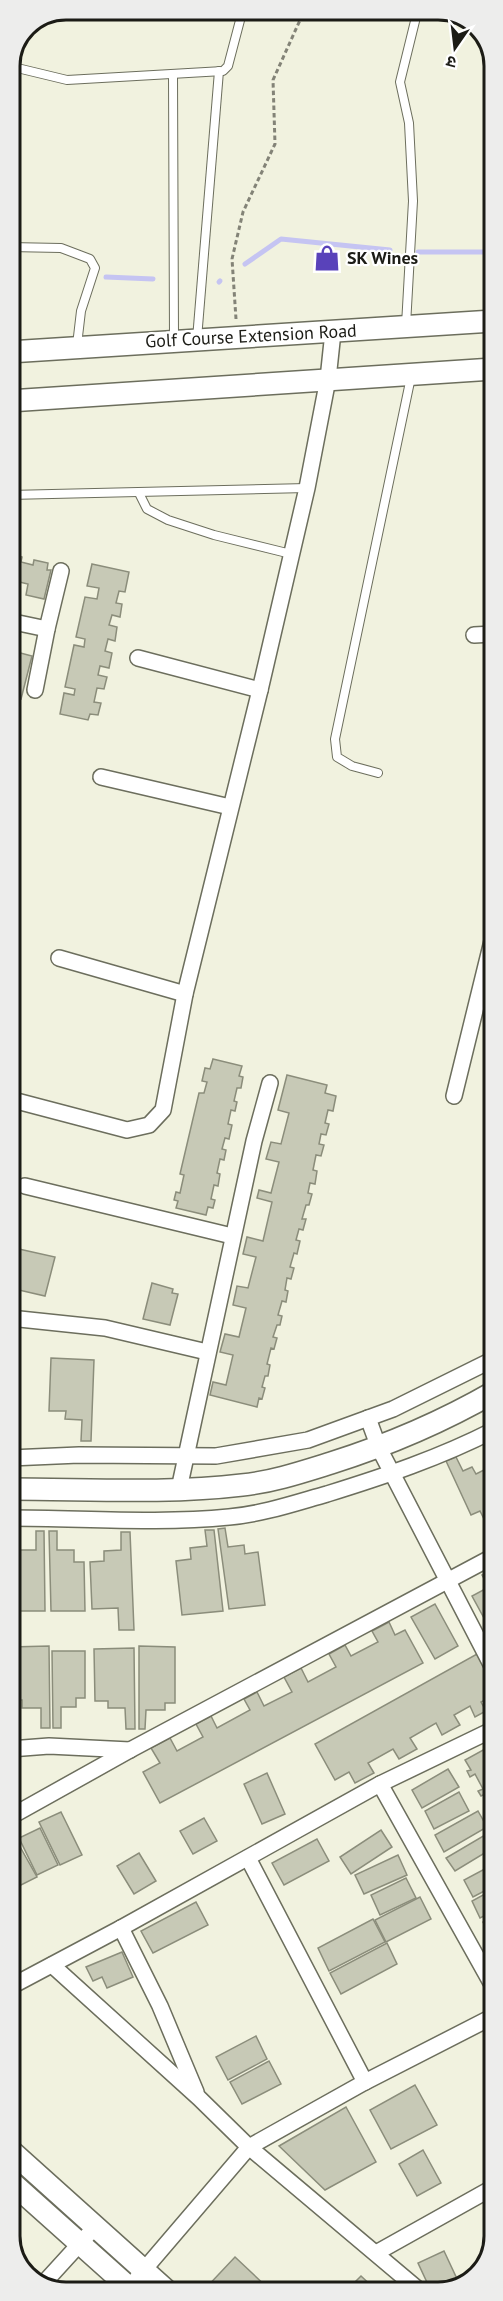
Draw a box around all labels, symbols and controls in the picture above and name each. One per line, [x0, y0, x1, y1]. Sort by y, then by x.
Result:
north arrow [425, 18, 485, 78]
text: उ [444, 52, 458, 73]
shop icon: SK Wines [312, 243, 342, 273]
place label: SK Wines [347, 246, 419, 269]
street label: Golf Course Extension Road [145, 318, 357, 353]

